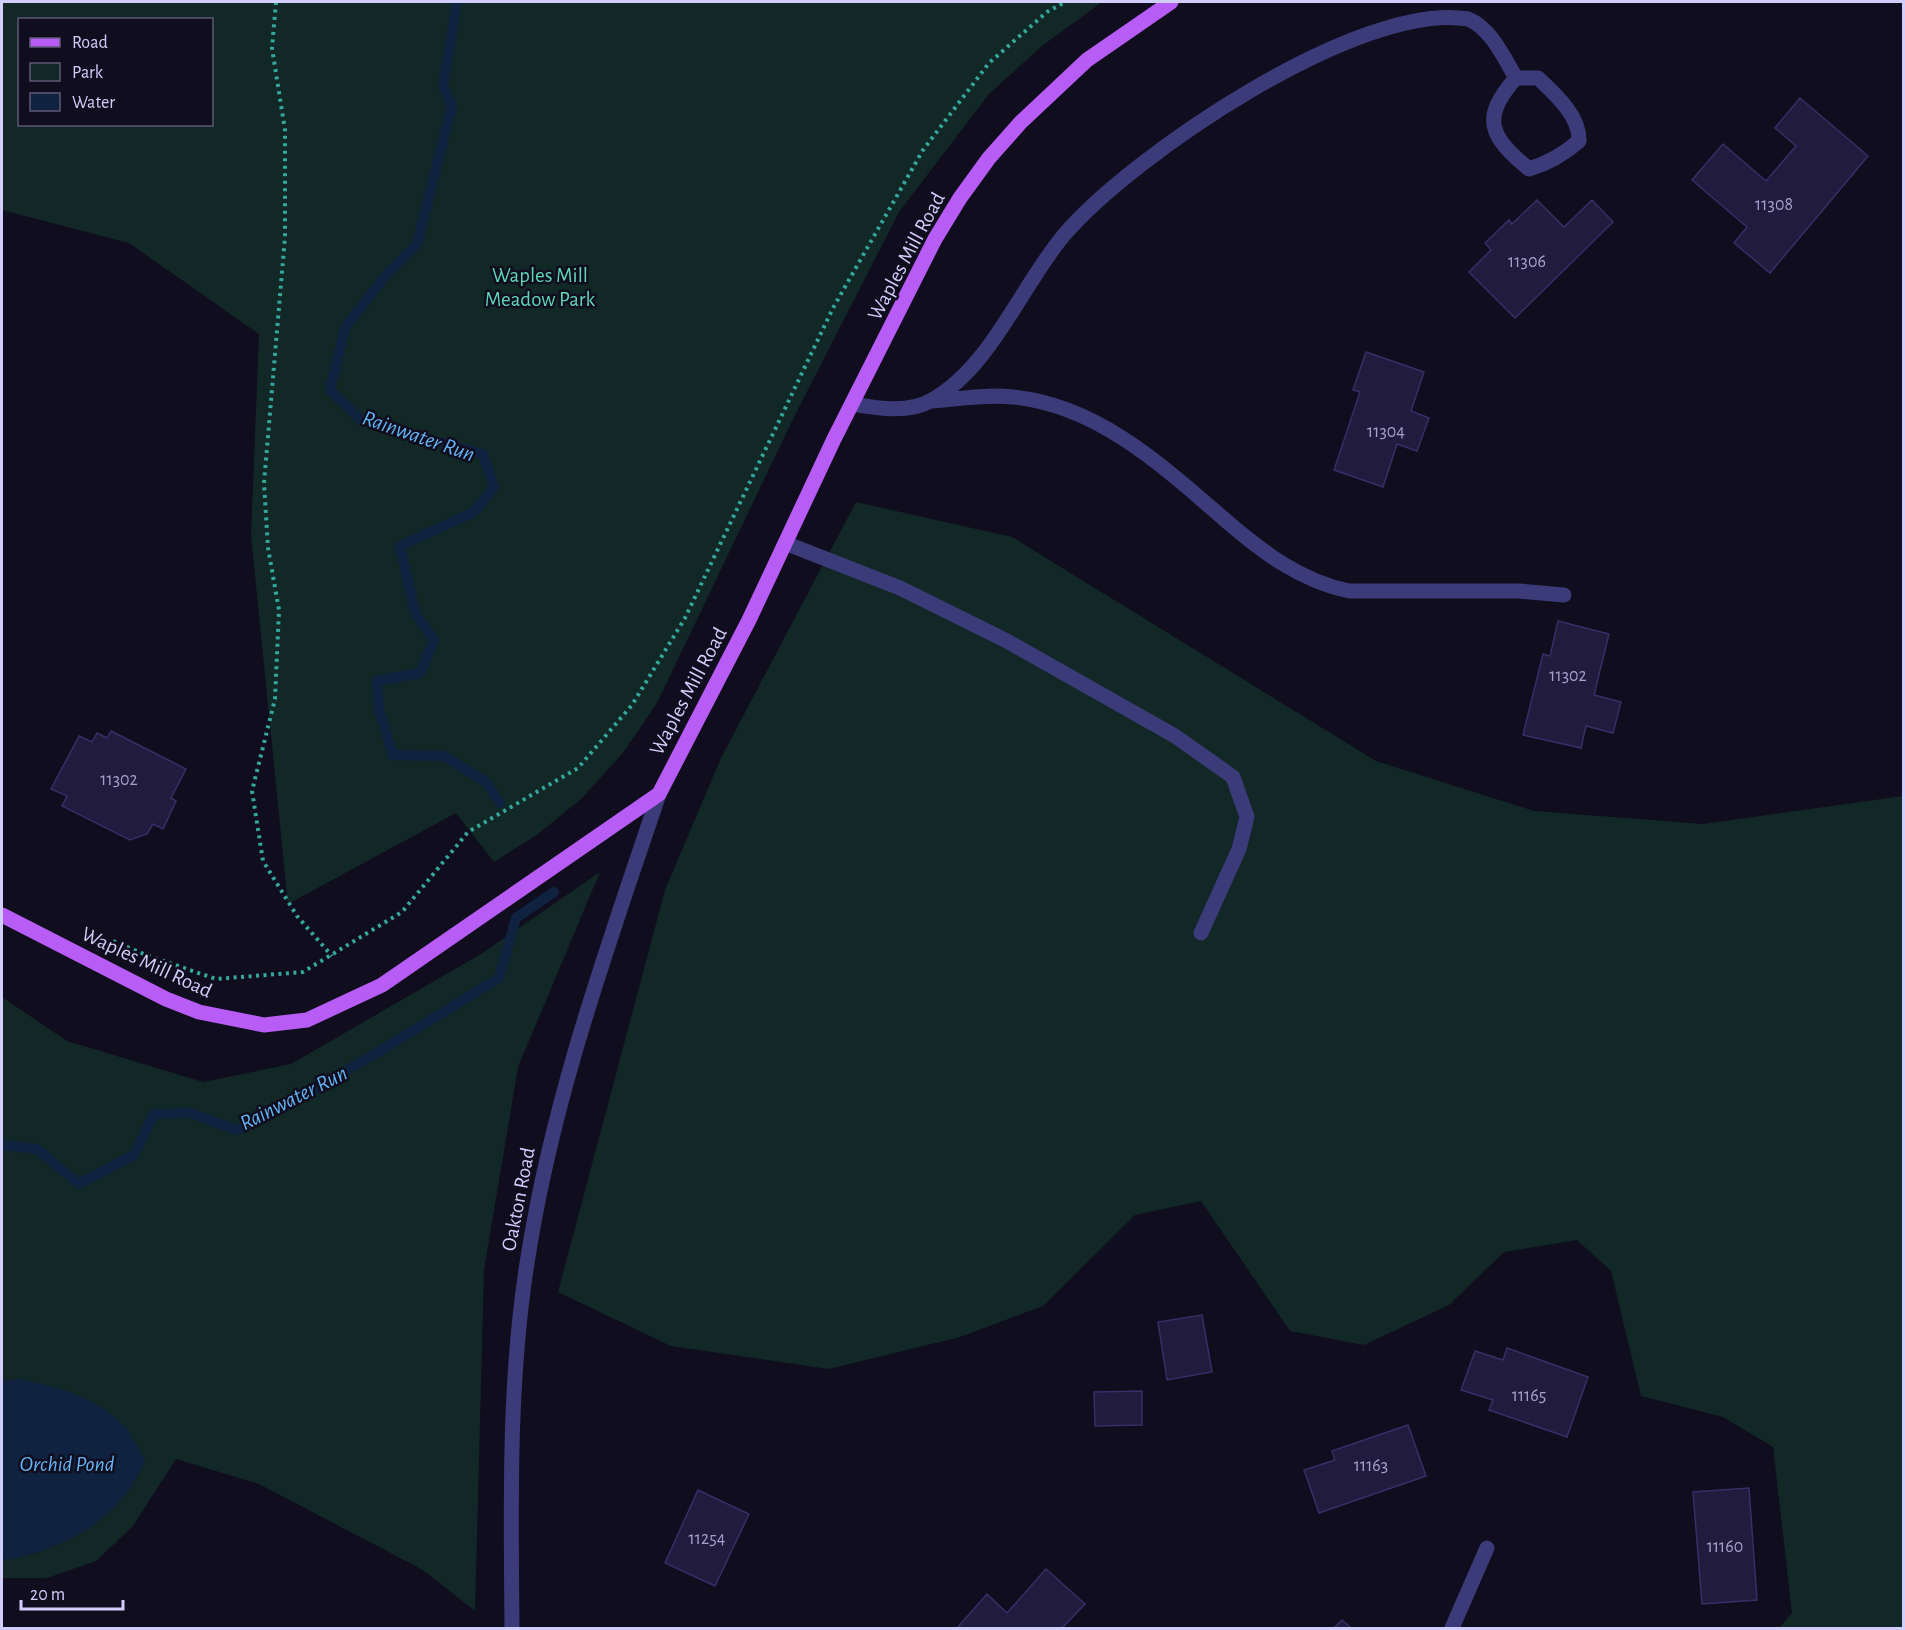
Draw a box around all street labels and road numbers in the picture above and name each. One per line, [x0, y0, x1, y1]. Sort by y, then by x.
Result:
street label: Waples Mill Road [864, 189, 949, 324]
street label: Waples Mill Road [646, 624, 731, 759]
street label: Waples Mill Road [78, 923, 215, 1002]
street label: Oakton Road [498, 1145, 539, 1253]

